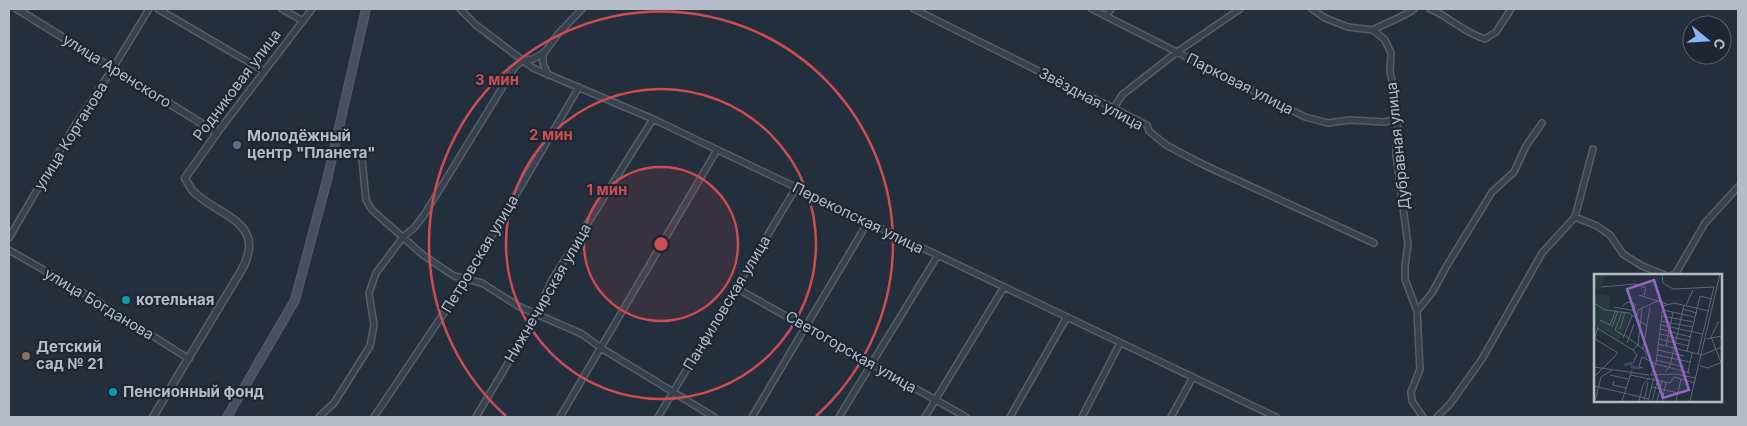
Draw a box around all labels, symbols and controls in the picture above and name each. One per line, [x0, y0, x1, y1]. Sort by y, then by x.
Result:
north arrow [1682, 15, 1732, 65]
street label: Родниковая улица [189, 25, 285, 144]
street label: улица Аренского [59, 29, 175, 112]
text: С [1710, 37, 1730, 52]
street label: Парковая улица [1184, 48, 1297, 119]
street label: Звёздная улица [1036, 63, 1147, 134]
text: 3 мин [475, 70, 519, 89]
street label: улица Корганова [30, 78, 112, 193]
street label: Дубравная улица [1381, 81, 1414, 211]
text: 2 мин [529, 125, 573, 144]
place label: Молодёжный центр "Планета" [247, 126, 376, 162]
marker: Молодёжный центр "Планета" [231, 139, 243, 151]
street label: Перекопская улица [789, 178, 927, 258]
text: 1 мин [587, 180, 627, 199]
street label: Петровская улица [437, 191, 522, 316]
street label: Нижнечирская улица [500, 220, 595, 365]
street label: Панфиловская улица [679, 232, 774, 374]
centre of rings [652, 235, 670, 253]
street label: улица Богданова [41, 263, 158, 344]
inset map [1594, 274, 1722, 401]
place label: котельная [136, 290, 214, 309]
marker: котельная [120, 294, 132, 306]
street label: Светогорская улица [782, 306, 920, 397]
place label: Детский сад № 21 [36, 337, 103, 373]
marker: Детский сад № 21 [20, 350, 32, 362]
place label: Пенсионный фонд [123, 382, 264, 401]
marker: Пенсионный фонд [107, 386, 119, 398]

